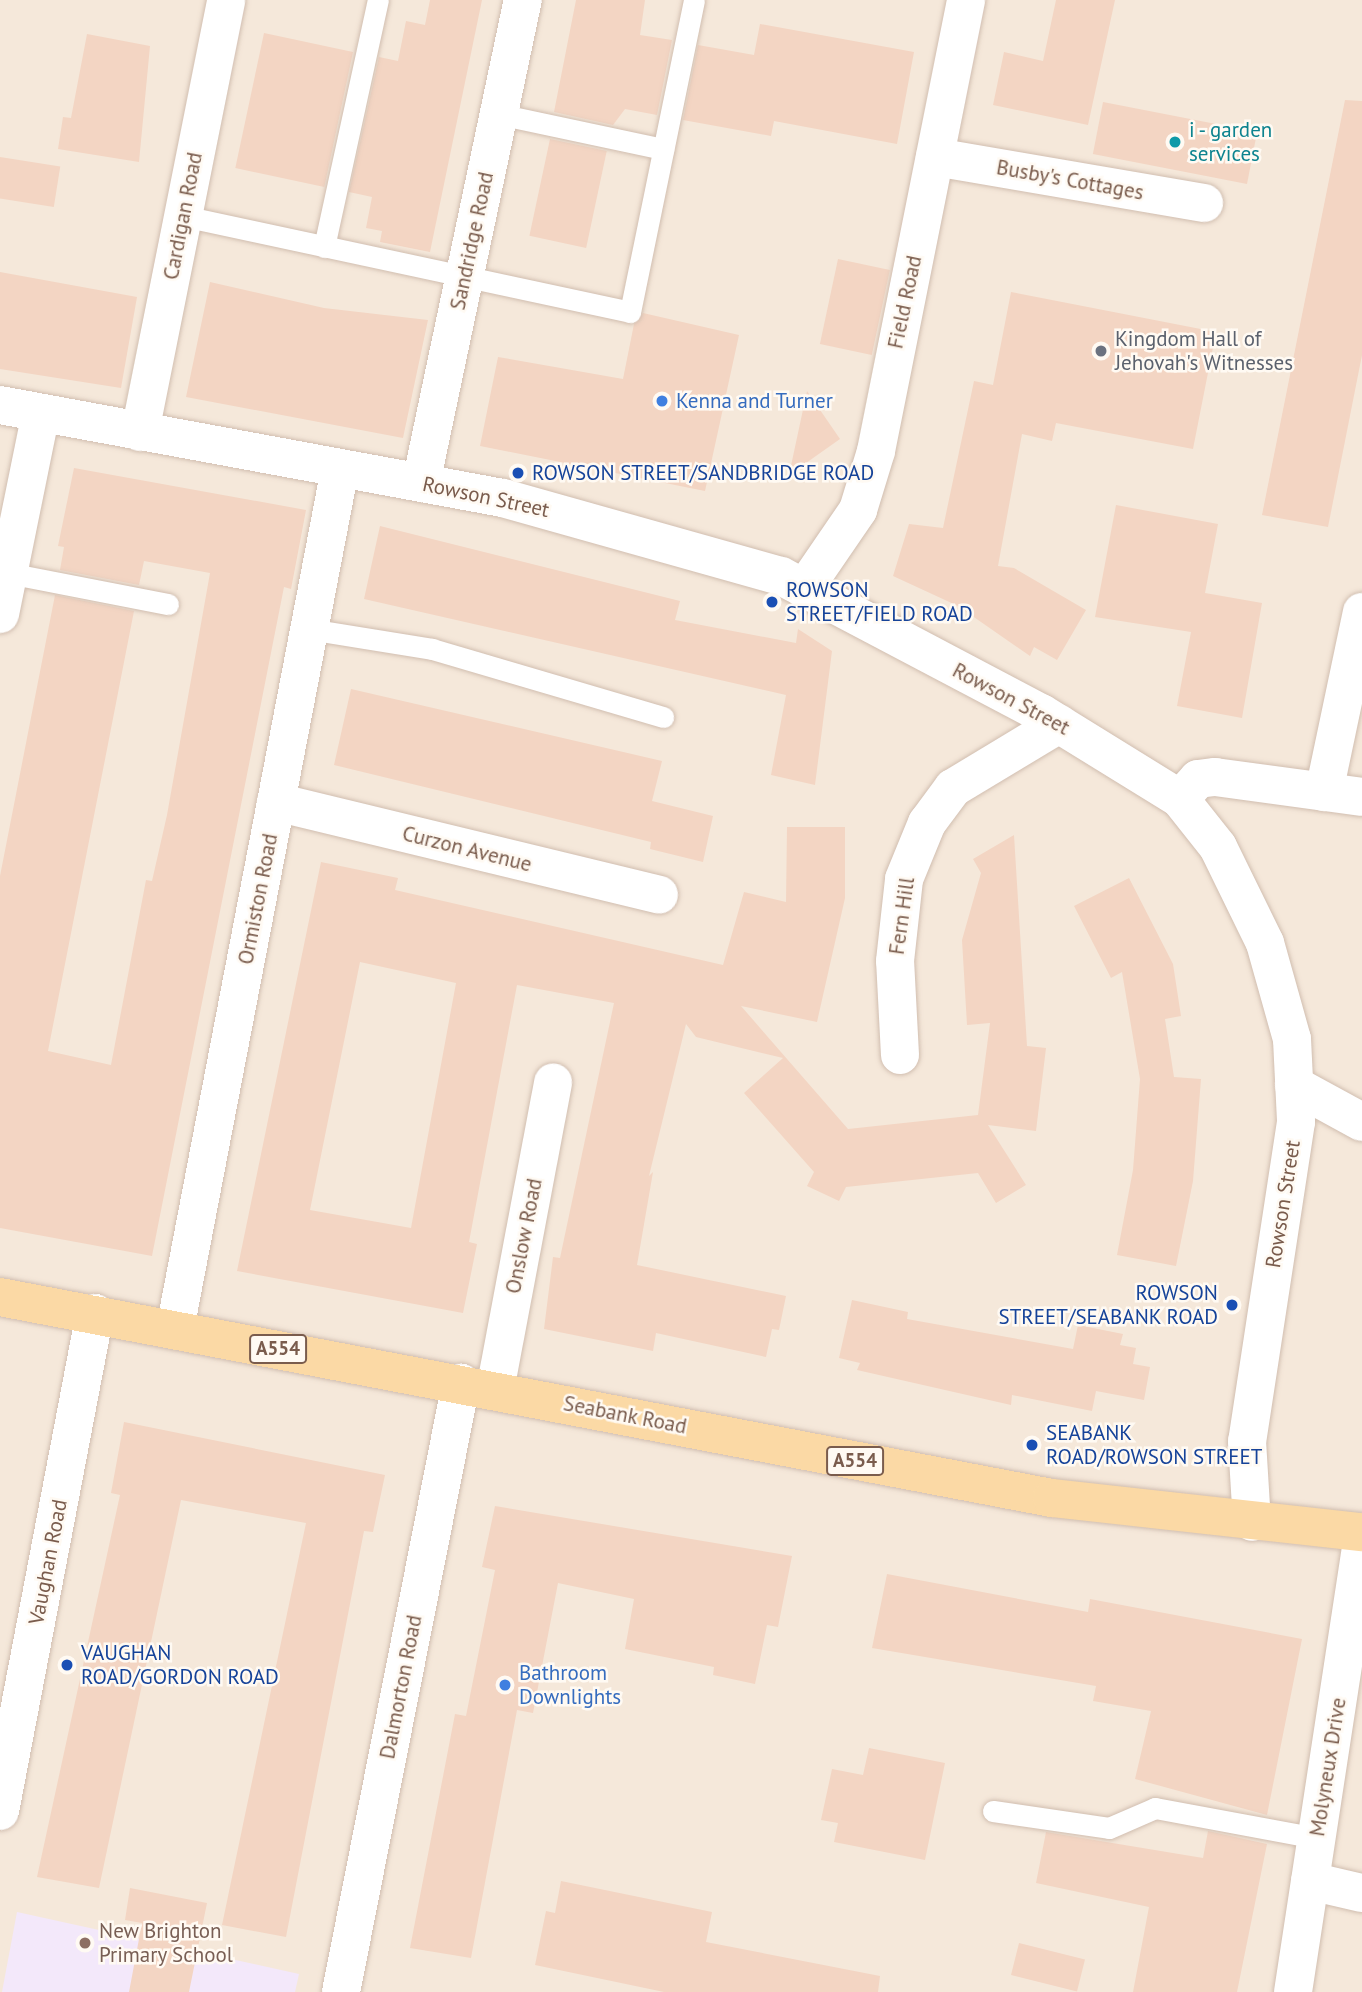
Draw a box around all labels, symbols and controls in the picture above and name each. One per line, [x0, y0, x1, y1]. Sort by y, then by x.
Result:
place label: i - garden services [1189, 117, 1276, 167]
marker: i - garden services [1167, 134, 1183, 150]
street label: Cardigan Road [158, 150, 208, 282]
street label: Busby's Cottages [994, 155, 1146, 205]
street label: Sandridge Road [445, 170, 499, 312]
street label: Field Road [883, 253, 927, 351]
place label: Kingdom Hall of Jehovah's Witnesses [1115, 326, 1293, 376]
marker: Kingdom Hall of Jehovah's Witnesses [1093, 343, 1109, 359]
place label: Kenna and Turner [676, 388, 833, 414]
marker: Kenna and Turner [654, 393, 670, 409]
place label: ROWSON STREET/SANDBRIDGE ROAD [532, 460, 874, 486]
marker: ROWSON STREET/SANDBRIDGE ROAD [510, 465, 526, 481]
street label: Rowson Street [420, 471, 552, 523]
place label: ROWSON STREET/FIELD ROAD [786, 577, 973, 627]
marker: ROWSON STREET/FIELD ROAD [764, 594, 780, 610]
street label: Rowson Street [948, 658, 1074, 740]
street label: Curzon Avenue [399, 821, 535, 877]
street label: Ormiston Road [233, 831, 283, 967]
street label: Fern Hill [884, 876, 920, 956]
street label: Rowson Street [1260, 1138, 1306, 1270]
street label: Onslow Road [500, 1176, 548, 1296]
place label: ROWSON STREET/SEABANK ROAD [998, 1280, 1218, 1330]
marker: ROWSON STREET/SEABANK ROAD [1224, 1297, 1240, 1313]
road number: A554 [248, 1334, 308, 1364]
street label: Seabank Road [561, 1391, 689, 1439]
place label: SEABANK ROAD/ROWSON STREET [1046, 1420, 1262, 1470]
marker: SEABANK ROAD/ROWSON STREET [1024, 1437, 1040, 1453]
road number: A554 [825, 1446, 885, 1476]
street label: Vaughan Road [23, 1497, 73, 1627]
street label: Dalmorton Road [375, 1613, 427, 1761]
place label: VAUGHAN ROAD/GORDON ROAD [81, 1640, 279, 1690]
marker: VAUGHAN ROAD/GORDON ROAD [59, 1657, 75, 1673]
place label: Bathroom Downlights [519, 1660, 621, 1710]
marker: Bathroom Downlights [497, 1677, 513, 1693]
street label: Molyneux Drive [1305, 1696, 1351, 1838]
place label: New Brighton Primary School [99, 1918, 234, 1968]
marker: New Brighton Primary School [77, 1935, 93, 1951]

